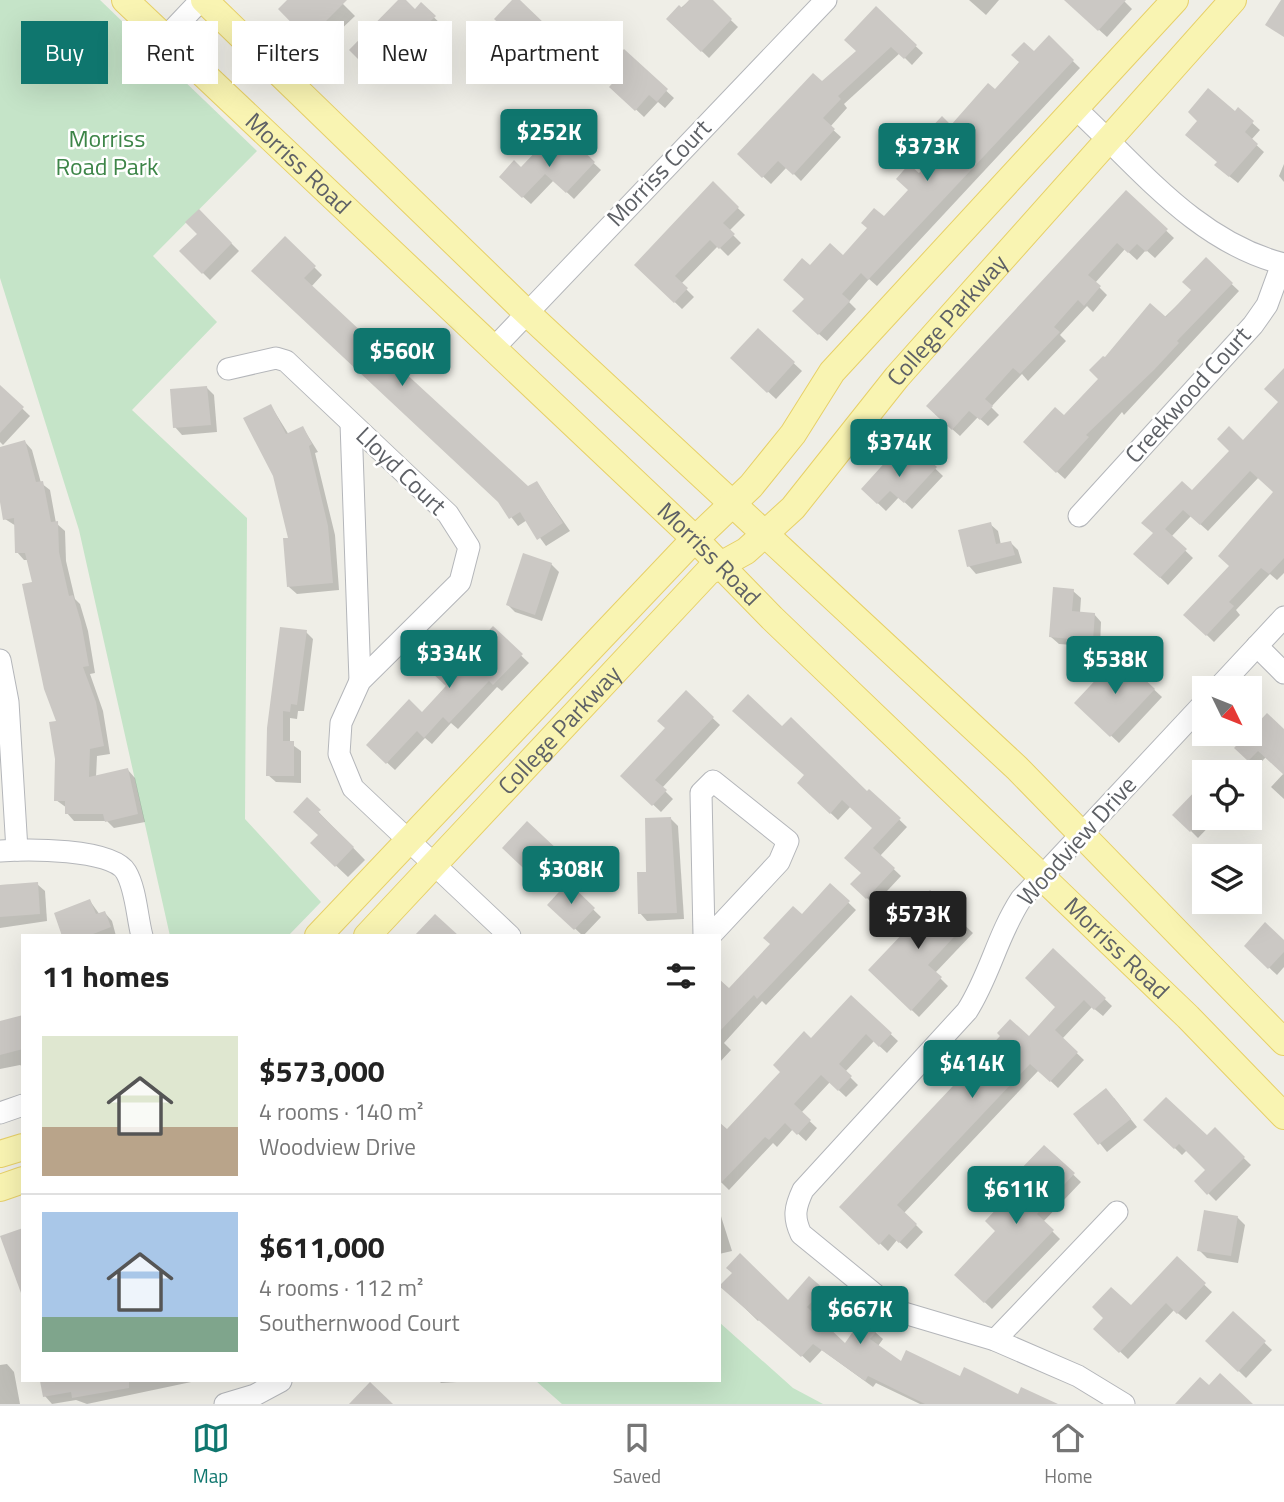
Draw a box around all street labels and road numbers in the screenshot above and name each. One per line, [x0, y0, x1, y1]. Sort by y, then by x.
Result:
street label: Morriss Road [237, 104, 360, 222]
street label: Morriss Court [598, 110, 719, 234]
street label: College Parkway [878, 245, 1016, 393]
street label: Creekwood Court [1116, 318, 1259, 471]
street label: Lloyd Court [348, 418, 456, 523]
street label: Morriss Road [649, 493, 770, 614]
street label: College Parkway [489, 656, 629, 802]
street label: Woodview Drive [1008, 767, 1144, 913]
street label: Morriss Road [1056, 888, 1178, 1007]

